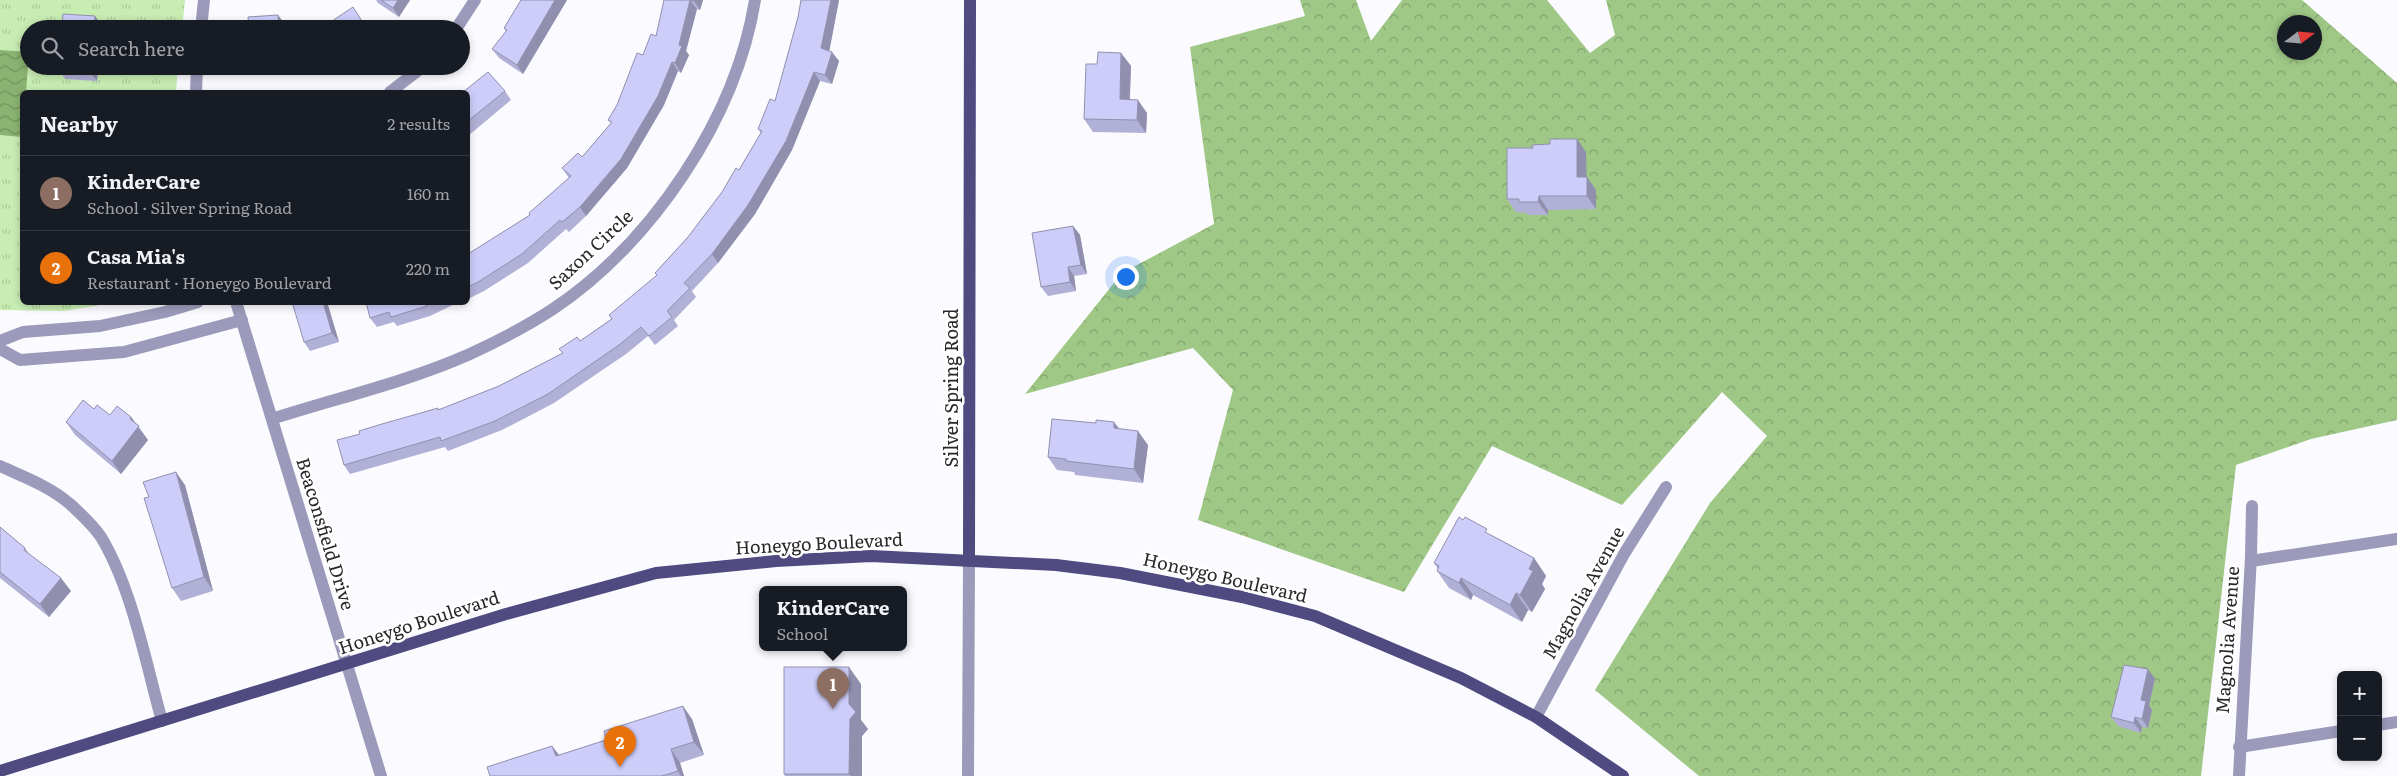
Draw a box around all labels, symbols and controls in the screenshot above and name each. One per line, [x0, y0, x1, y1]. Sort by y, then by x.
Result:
north arrow [2277, 15, 2322, 60]
search box [20, 20, 470, 75]
icon: search [38, 34, 66, 62]
text: Search here [78, 34, 185, 62]
text: Nearby [40, 107, 118, 138]
text: 2 results [387, 111, 450, 135]
text: KinderCare [87, 167, 200, 195]
text: 1 [53, 181, 59, 205]
text: 160 m [407, 181, 450, 205]
text: School · Silver Spring Road [87, 195, 292, 219]
street label: Saxon Circle [542, 203, 638, 295]
text: Casa Mia's [87, 242, 185, 270]
text: 2 [52, 256, 60, 280]
text: 220 m [406, 256, 450, 280]
your location [1113, 264, 1139, 290]
text: Restaurant · Honeygo Boulevard [87, 270, 332, 294]
street label: Silver Spring Road [937, 308, 964, 468]
street label: Beaconsfield Drive [290, 454, 362, 613]
street label: Magnolia Avenue [1535, 521, 1630, 664]
street label: Honeygo Boulevard [734, 525, 903, 560]
street label: Honeygo Boulevard [1140, 544, 1310, 609]
street label: Magnolia Avenue [2208, 565, 2245, 715]
street label: Honeygo Boulevard [334, 583, 503, 660]
popup [759, 586, 907, 651]
text: KinderCare [776, 593, 890, 621]
text: School [776, 621, 828, 645]
pin: 1 [817, 668, 849, 709]
map controls [2337, 671, 2382, 761]
button: + [2337, 671, 2382, 716]
button: − [2337, 716, 2382, 761]
pin: 2 [604, 726, 636, 767]

